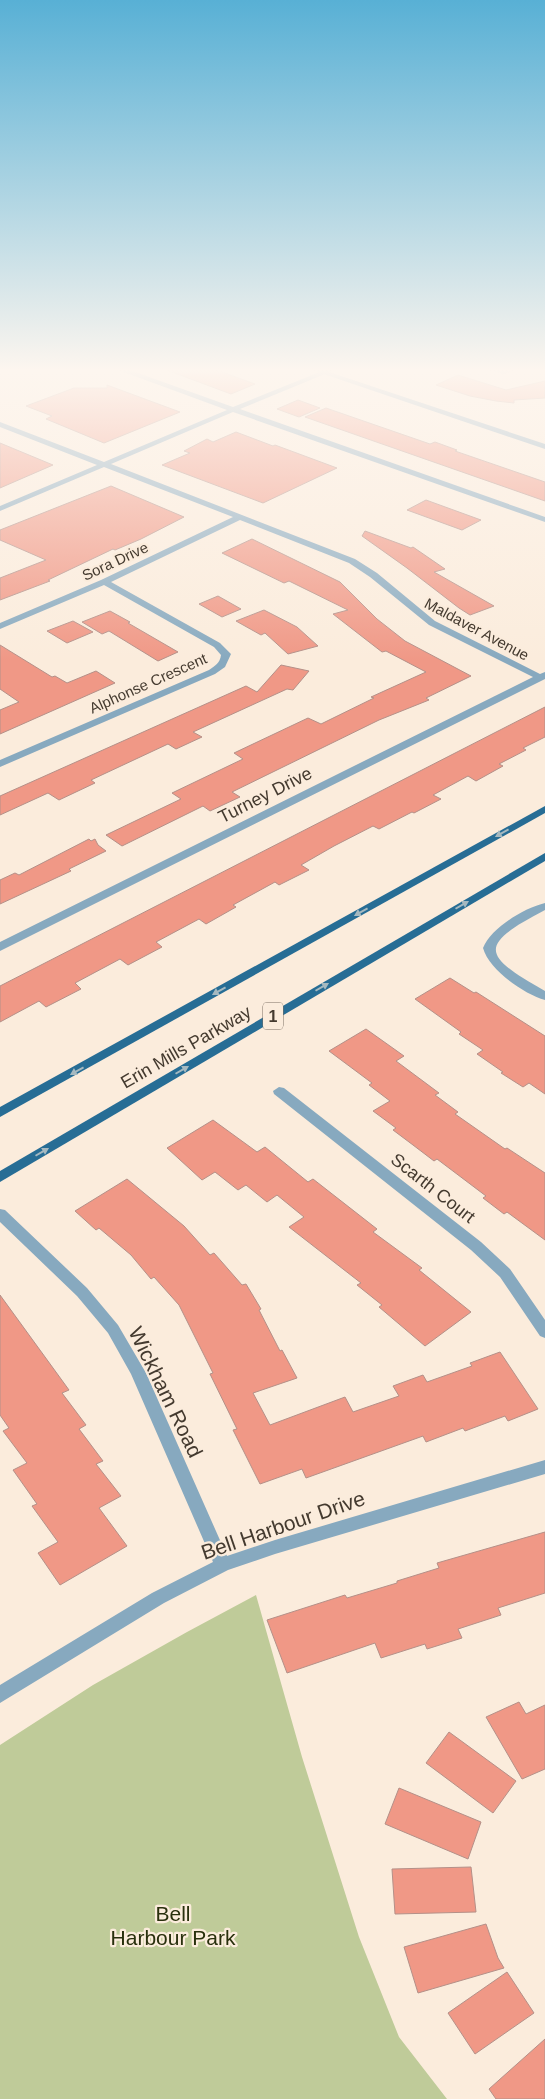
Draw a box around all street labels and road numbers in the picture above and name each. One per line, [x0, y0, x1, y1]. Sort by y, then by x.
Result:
street label: Sora Drive [79, 538, 151, 584]
street label: Maldaver Avenue [422, 594, 532, 664]
street label: Alphonse Crescent [87, 649, 210, 717]
street label: Turney Drive [215, 763, 315, 827]
street label: Erin Mills Parkway [117, 1002, 255, 1092]
road number: 1 [263, 1002, 283, 1030]
street label: Scarth Court [387, 1149, 479, 1227]
street label: Wickham Road [124, 1323, 208, 1461]
street label: Bell Harbour Drive [198, 1486, 368, 1564]

